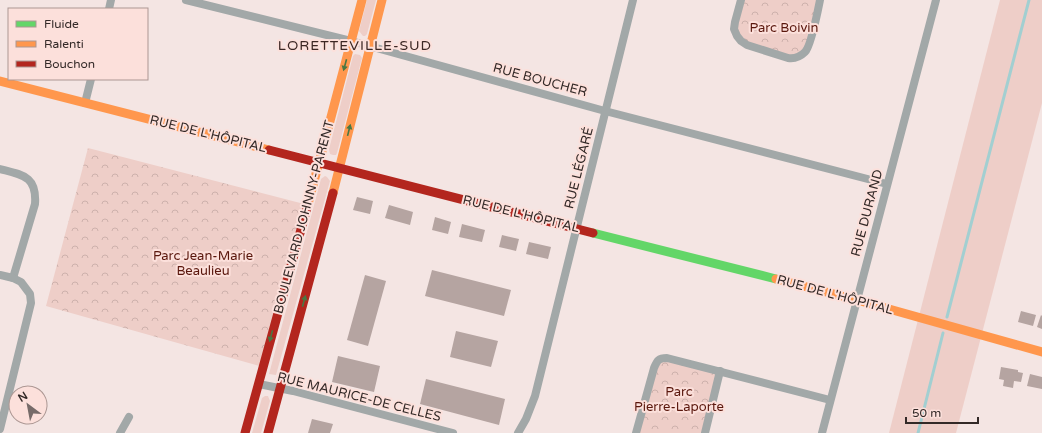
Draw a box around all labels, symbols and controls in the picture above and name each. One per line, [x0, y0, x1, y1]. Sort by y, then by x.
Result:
legend [8, 8, 148, 80]
text: Fluide [44, 17, 79, 31]
park label: Parc Boivin [750, 20, 818, 36]
text: Ralenti [44, 37, 84, 51]
district label: LORETTEVILLE-SUD [278, 37, 432, 54]
text: Bouchon [44, 57, 95, 71]
one-way arrow [342, 59, 348, 71]
street label: RUE BOUCHER [491, 60, 589, 100]
street label: RUE DE L'HÔPITAL [148, 112, 268, 156]
street label: BOULEVARD JOHNNY-PARENT [270, 118, 338, 315]
one-way arrow [346, 124, 352, 136]
street label: RUE LÉGARÉ [561, 126, 597, 210]
street label: RUE DURAND [848, 167, 886, 258]
street label: RUE DE L'HÔPITAL [461, 192, 581, 236]
park label: Parc Jean-Marie Beaulieu [153, 248, 253, 279]
street label: RUE DE L'HÔPITAL [775, 272, 895, 318]
one-way arrow [302, 295, 308, 307]
one-way arrow [268, 330, 274, 342]
street label: RUE MAURICE-DE CELLES [275, 369, 443, 425]
park label: Parc Pierre-Laporte [634, 384, 724, 415]
north arrow [8, 385, 48, 425]
text: N [16, 389, 30, 405]
scale bar [906, 399, 978, 425]
text: 50 m [912, 406, 941, 420]

